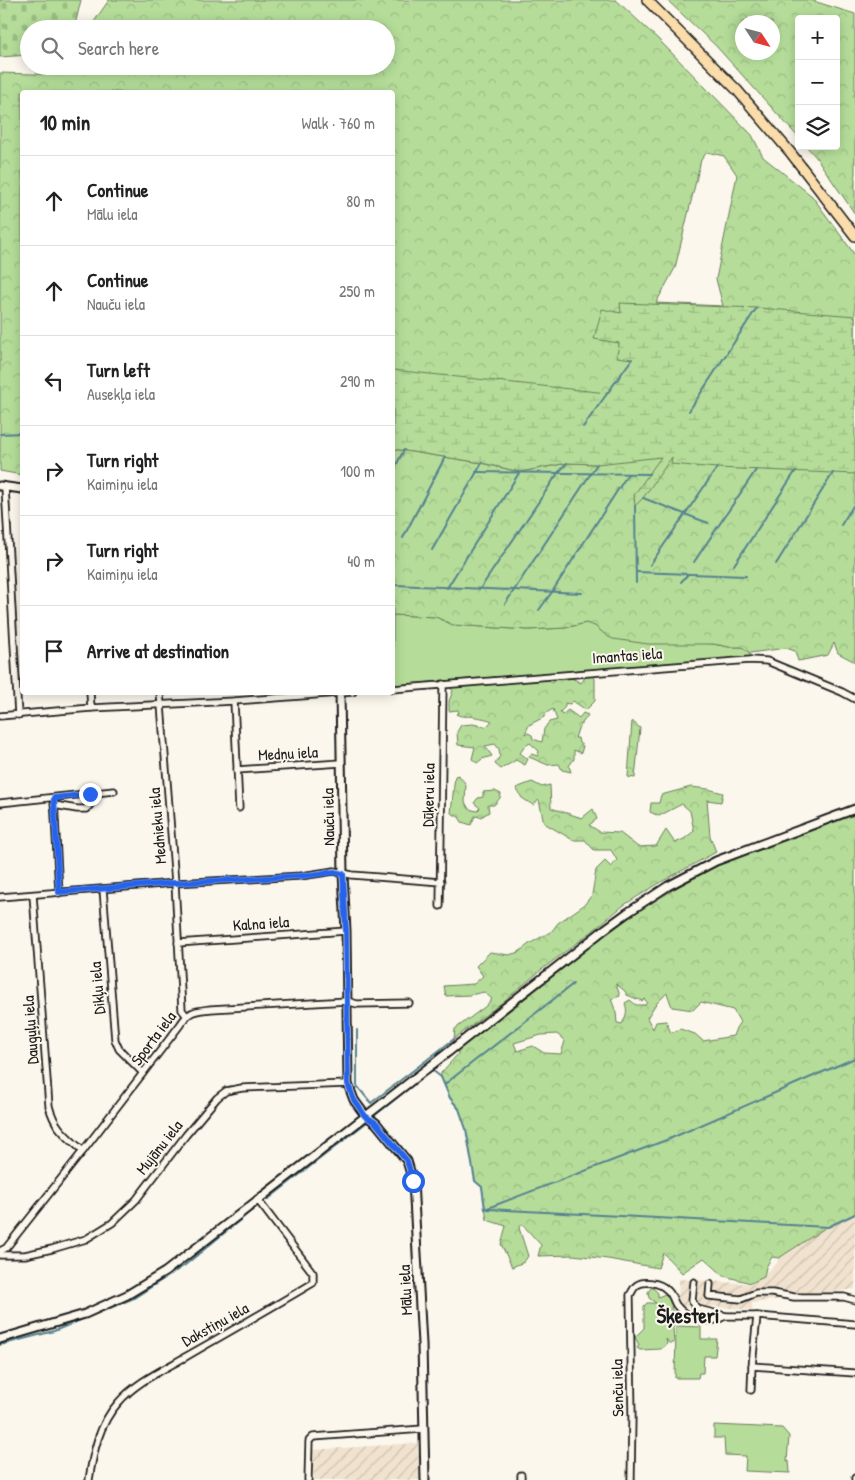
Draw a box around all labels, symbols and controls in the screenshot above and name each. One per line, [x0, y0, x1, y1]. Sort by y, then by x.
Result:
north arrow [735, 15, 780, 60]
map controls [795, 15, 840, 150]
button: + [795, 15, 840, 60]
search box [20, 20, 395, 75]
icon: search [38, 34, 66, 62]
text: Search here [78, 35, 159, 61]
button: − [795, 60, 840, 105]
button: layers [795, 105, 840, 150]
text: 10 min [40, 108, 90, 137]
text: Walk · 760 m [301, 112, 375, 134]
text: Continue [87, 177, 148, 203]
icon: ahead [40, 187, 68, 215]
text: 80 m [346, 190, 375, 212]
text: Mālu iela [87, 203, 138, 225]
text: Continue [87, 267, 148, 293]
icon: ahead [40, 277, 68, 305]
text: 250 m [339, 280, 375, 302]
text: Nauču iela [87, 293, 145, 315]
text: Turn left [87, 357, 150, 383]
icon: left [40, 367, 68, 395]
text: 290 m [340, 370, 375, 392]
text: Ausekļa iela [87, 383, 155, 405]
text: Turn right [87, 447, 158, 473]
icon: right [40, 457, 68, 485]
text: 100 m [340, 460, 375, 482]
text: Kaimiņu iela [87, 473, 157, 495]
text: Turn right [87, 537, 158, 563]
icon: right [40, 547, 68, 575]
text: 40 m [347, 550, 375, 572]
text: Kaimiņu iela [87, 563, 157, 585]
icon: arrive [40, 637, 68, 665]
text: Arrive at destination [87, 638, 229, 664]
street label: Imantas iela [591, 642, 663, 668]
street label: Medņu iela [258, 740, 318, 766]
street label: Dūķeru iela [416, 763, 440, 827]
route end [79, 783, 102, 806]
street label: Mednieku iela [143, 787, 171, 865]
street label: Nauču iela [316, 788, 340, 846]
street label: Kalna iela [232, 910, 290, 936]
street label: Dikļu iela [84, 961, 110, 1015]
street label: Dauguļu iela [17, 995, 43, 1065]
street label: Sporta iela [125, 1006, 181, 1070]
street label: Mujānu iela [131, 1115, 187, 1179]
route start [402, 1170, 425, 1193]
street label: Mālu iela [393, 1264, 417, 1316]
street label: Dakstiņu iela [177, 1297, 253, 1351]
district label: Šķesteri [656, 1301, 720, 1330]
street label: Senču iela [605, 1359, 629, 1417]

